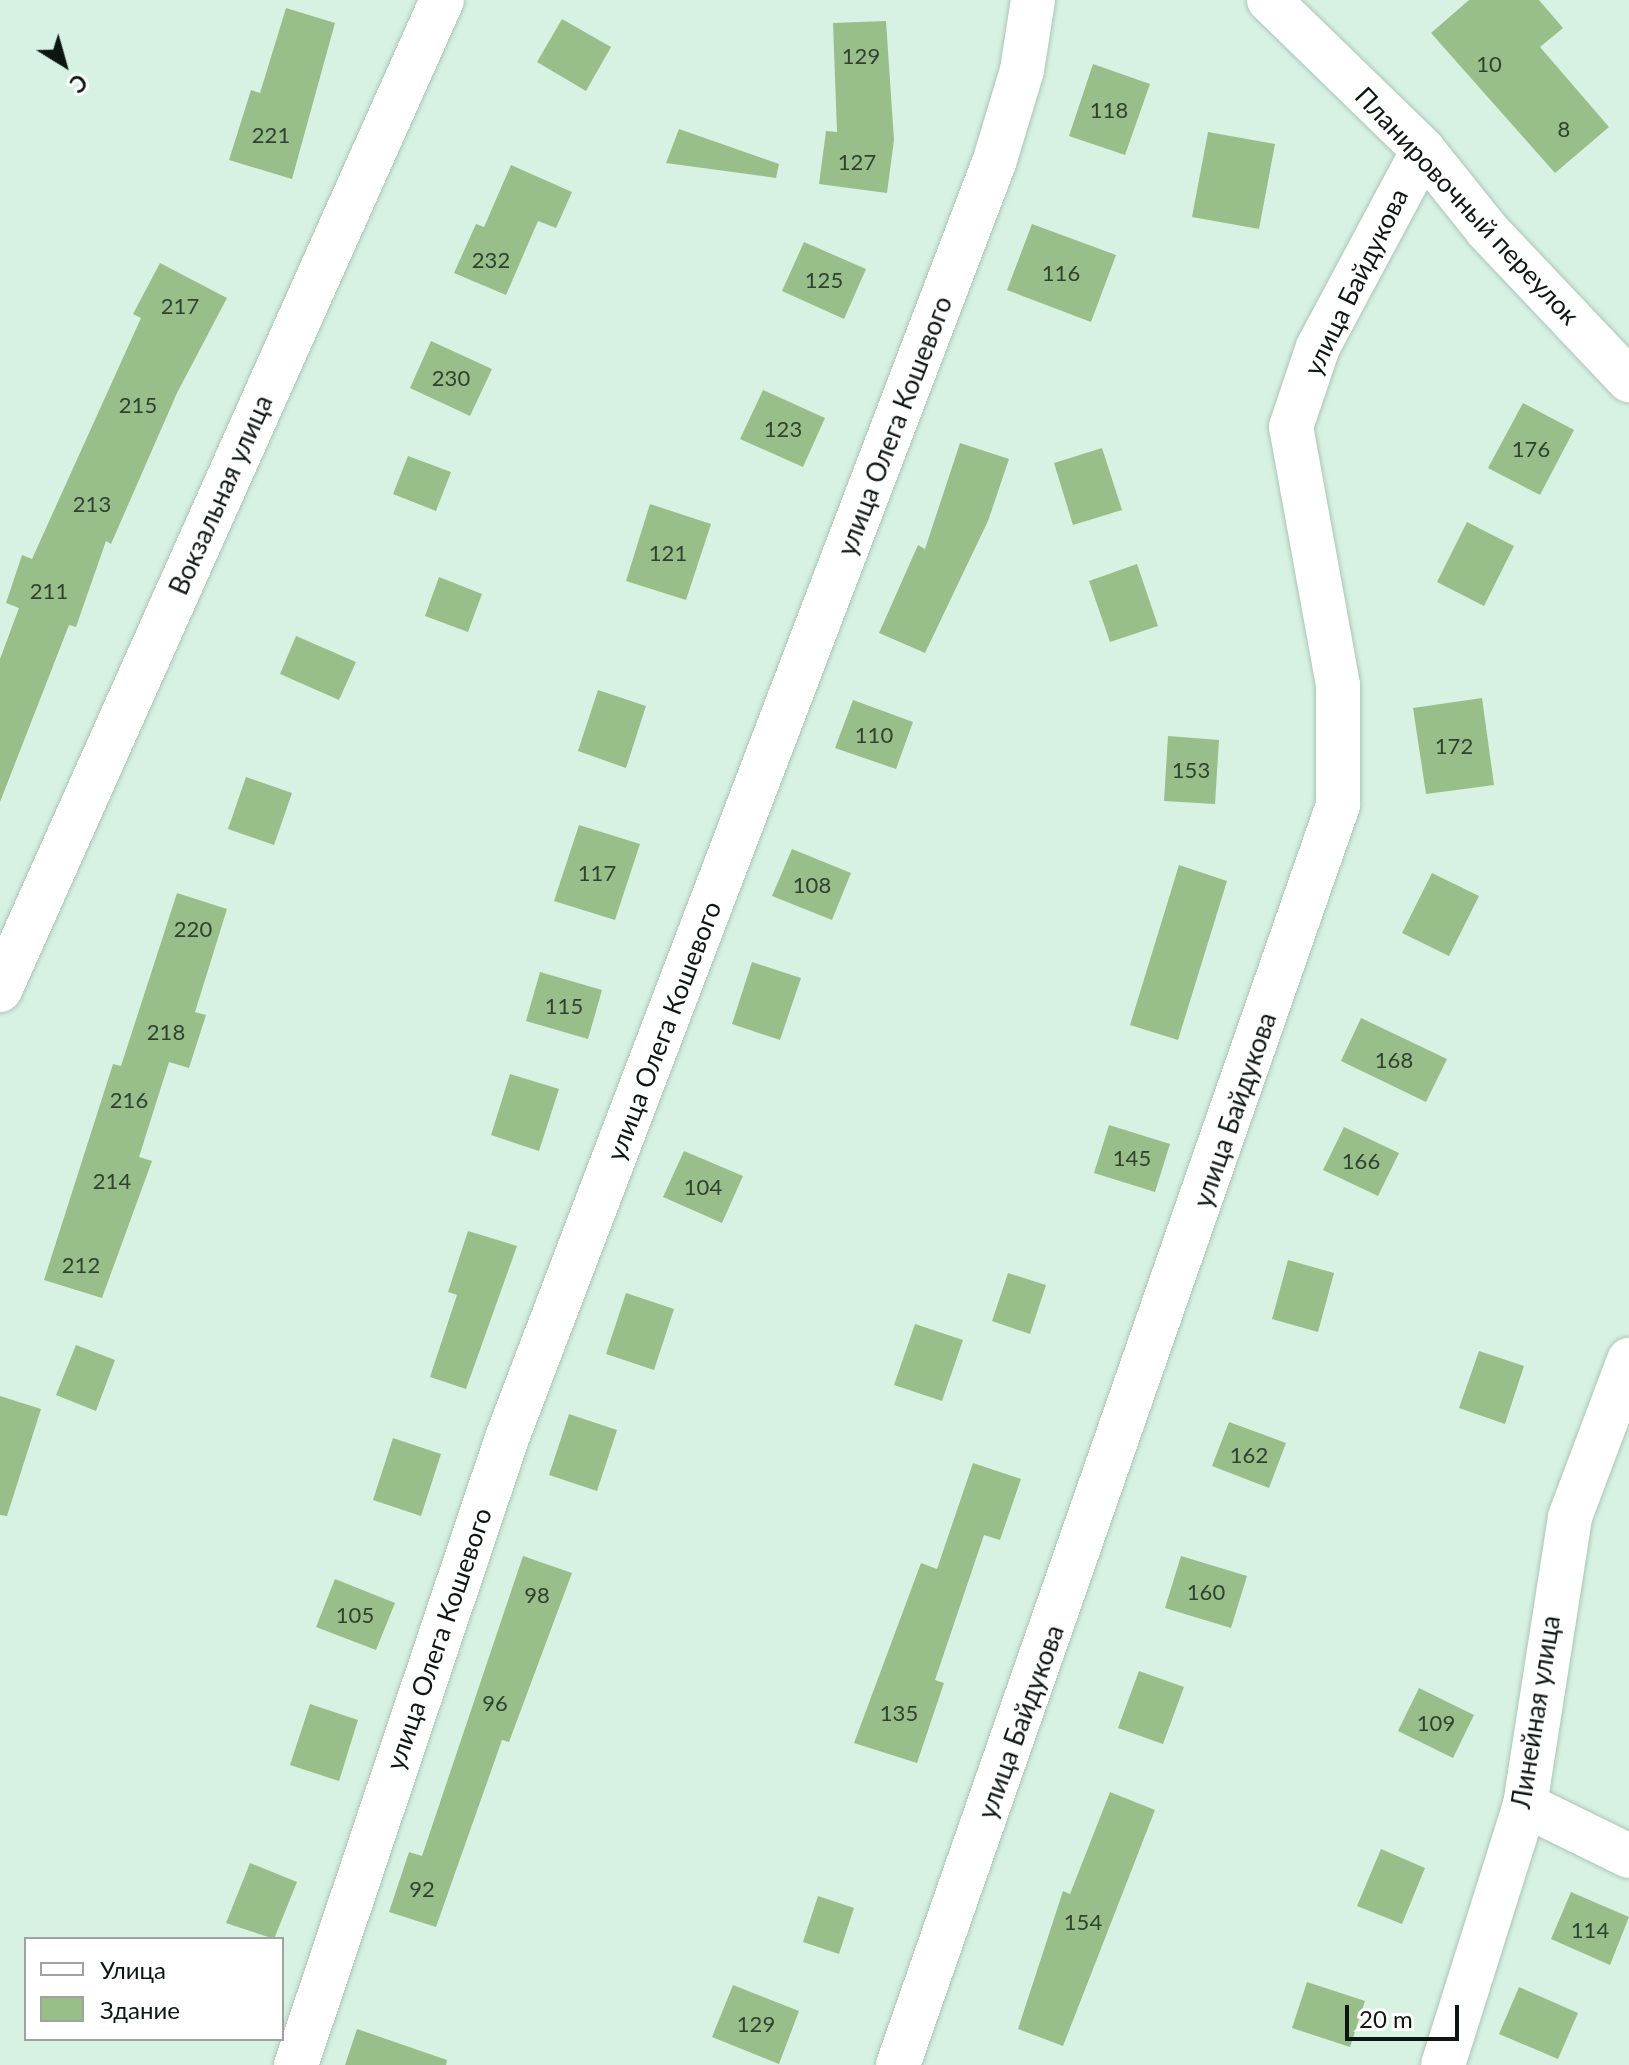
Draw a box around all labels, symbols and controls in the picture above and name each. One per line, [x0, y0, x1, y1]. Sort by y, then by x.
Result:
north arrow [24, 24, 104, 104]
house number: 129 [842, 43, 880, 69]
house number: 10 [1476, 51, 1502, 77]
text: С [65, 68, 93, 99]
street label: Планировочный переулок [1349, 81, 1585, 331]
house number: 118 [1090, 97, 1128, 123]
house number: 8 [1558, 116, 1570, 142]
house number: 221 [252, 122, 290, 148]
house number: 127 [838, 149, 876, 175]
street label: улица Байдукова [1297, 183, 1415, 381]
house number: 232 [472, 247, 510, 273]
house number: 116 [1042, 260, 1080, 286]
house number: 125 [805, 267, 843, 293]
street label: улица Олега Кошевого [831, 292, 959, 560]
house number: 217 [161, 293, 199, 319]
house number: 230 [432, 365, 470, 391]
street label: Вокзальная улица [163, 390, 279, 600]
house number: 215 [119, 392, 157, 418]
house number: 123 [764, 416, 802, 442]
house number: 176 [1512, 436, 1550, 462]
house number: 213 [73, 491, 111, 517]
house number: 121 [649, 540, 687, 566]
house number: 211 [30, 578, 68, 604]
house number: 110 [855, 722, 893, 748]
house number: 172 [1435, 733, 1473, 759]
house number: 153 [1172, 757, 1210, 783]
house number: 117 [578, 860, 616, 886]
house number: 108 [793, 872, 831, 898]
street label: улица Олега Кошевого [600, 897, 728, 1165]
house number: 220 [174, 916, 212, 942]
house number: 115 [545, 993, 583, 1019]
street label: улица Байдукова [1187, 1008, 1283, 1212]
house number: 218 [147, 1019, 185, 1045]
house number: 168 [1375, 1047, 1413, 1073]
house number: 216 [110, 1087, 148, 1113]
house number: 145 [1113, 1145, 1151, 1171]
house number: 166 [1342, 1148, 1380, 1174]
house number: 214 [93, 1168, 131, 1194]
house number: 104 [684, 1174, 722, 1200]
house number: 212 [62, 1252, 100, 1278]
house number: 162 [1230, 1442, 1268, 1468]
street label: улица Олега Кошевого [379, 1504, 499, 1774]
house number: 160 [1187, 1579, 1225, 1605]
house number: 98 [524, 1582, 550, 1608]
house number: 105 [336, 1602, 374, 1628]
street label: Линейная улица [1505, 1613, 1567, 1811]
street label: улица Байдукова [971, 1621, 1071, 1823]
house number: 96 [482, 1690, 508, 1716]
house number: 135 [880, 1700, 918, 1726]
house number: 109 [1417, 1710, 1455, 1736]
house number: 92 [409, 1876, 435, 1902]
house number: 154 [1064, 1909, 1102, 1935]
house number: 114 [1571, 1917, 1609, 1943]
legend [24, 1937, 284, 2041]
text: Улица [100, 1955, 166, 1984]
scale bar [1349, 1989, 1463, 2039]
text: Здание [100, 1995, 180, 2024]
text: 20 m [1359, 2004, 1413, 2033]
house number: 129 [737, 2011, 775, 2037]

